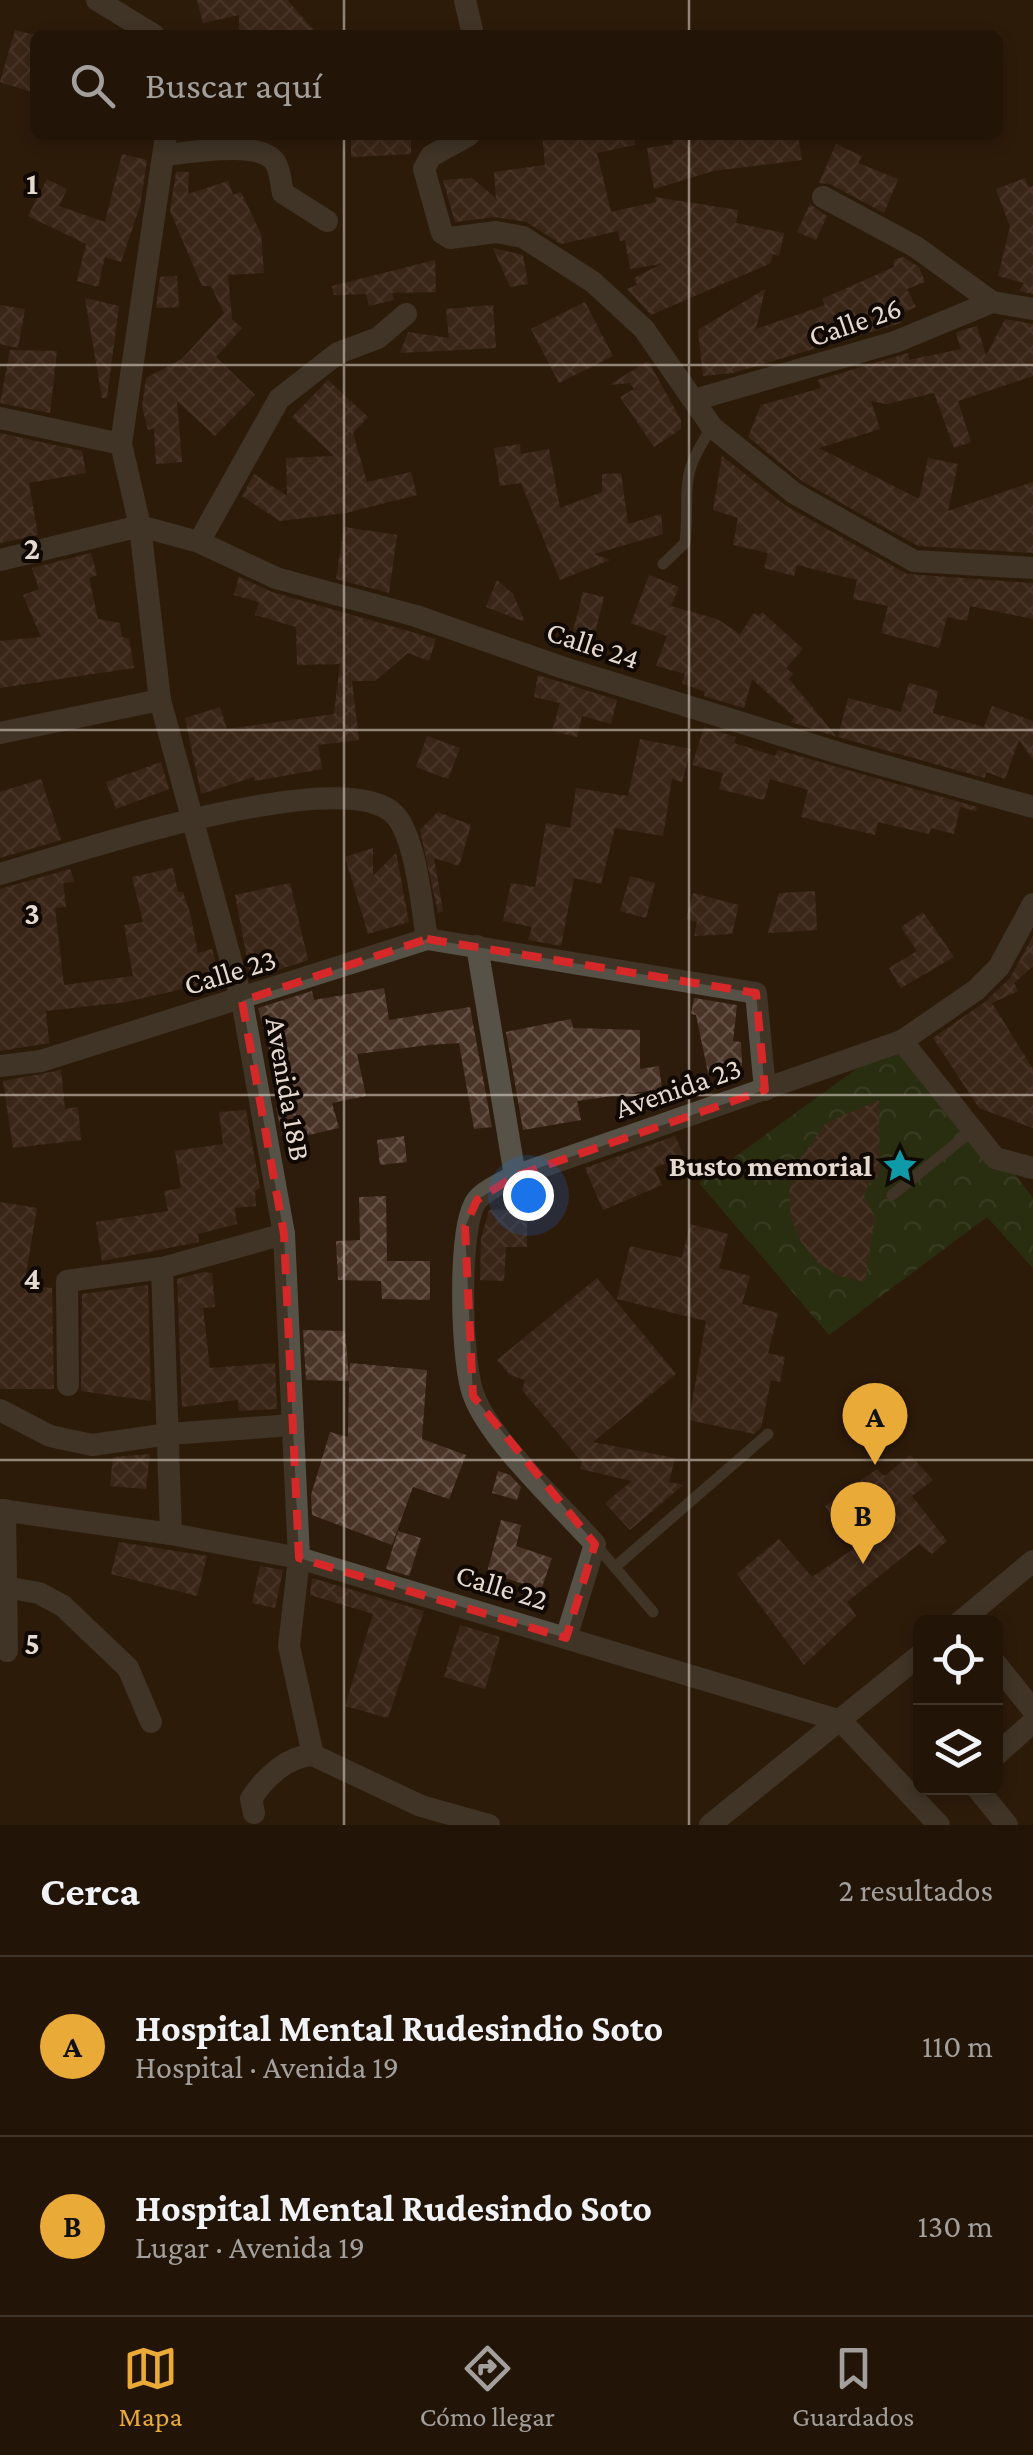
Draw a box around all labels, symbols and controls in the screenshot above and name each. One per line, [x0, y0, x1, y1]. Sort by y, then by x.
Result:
search box [30, 30, 1003, 140]
icon: search [65, 58, 120, 113]
text: Buscar aquí [145, 64, 322, 106]
text: 1 [26, 165, 38, 201]
street label: Calle 26 [804, 290, 905, 353]
text: 2 [24, 530, 40, 566]
street label: Calle 24 [543, 614, 644, 675]
text: 3 [24, 895, 40, 931]
street label: Calle 23 [180, 942, 280, 1001]
street label: Avenida 18B [260, 1015, 317, 1163]
street label: Avenida 23 [611, 1051, 745, 1124]
place icon: Busto memorial [881, 1147, 919, 1185]
place label: Busto memorial [669, 1149, 872, 1182]
your location [503, 1170, 554, 1221]
text: 4 [23, 1260, 41, 1296]
pin: A [842, 1382, 908, 1465]
pin: B [830, 1482, 896, 1564]
street label: Calle 22 [452, 1557, 552, 1616]
map controls [913, 1615, 1003, 1795]
button: locate [913, 1615, 1003, 1705]
text: 5 [24, 1625, 40, 1661]
button: layers [913, 1705, 1003, 1795]
text: Cerca [40, 1867, 140, 1914]
text: 2 resultados [839, 1872, 993, 1908]
text: Hospital Mental Rudesindio Soto [135, 2007, 663, 2049]
text: A [63, 2028, 82, 2064]
text: 110 m [922, 2028, 993, 2064]
text: Hospital · Avenida 19 [135, 2049, 399, 2085]
text: Hospital Mental Rudesindo Soto [135, 2187, 652, 2229]
text: B [63, 2208, 82, 2244]
text: 130 m [917, 2208, 993, 2244]
text: Lugar · Avenida 19 [135, 2229, 365, 2265]
tab: Mapa [119, 2341, 182, 2432]
tab: Cómo llegar [420, 2341, 555, 2432]
tab: Guardados [792, 2341, 914, 2432]

